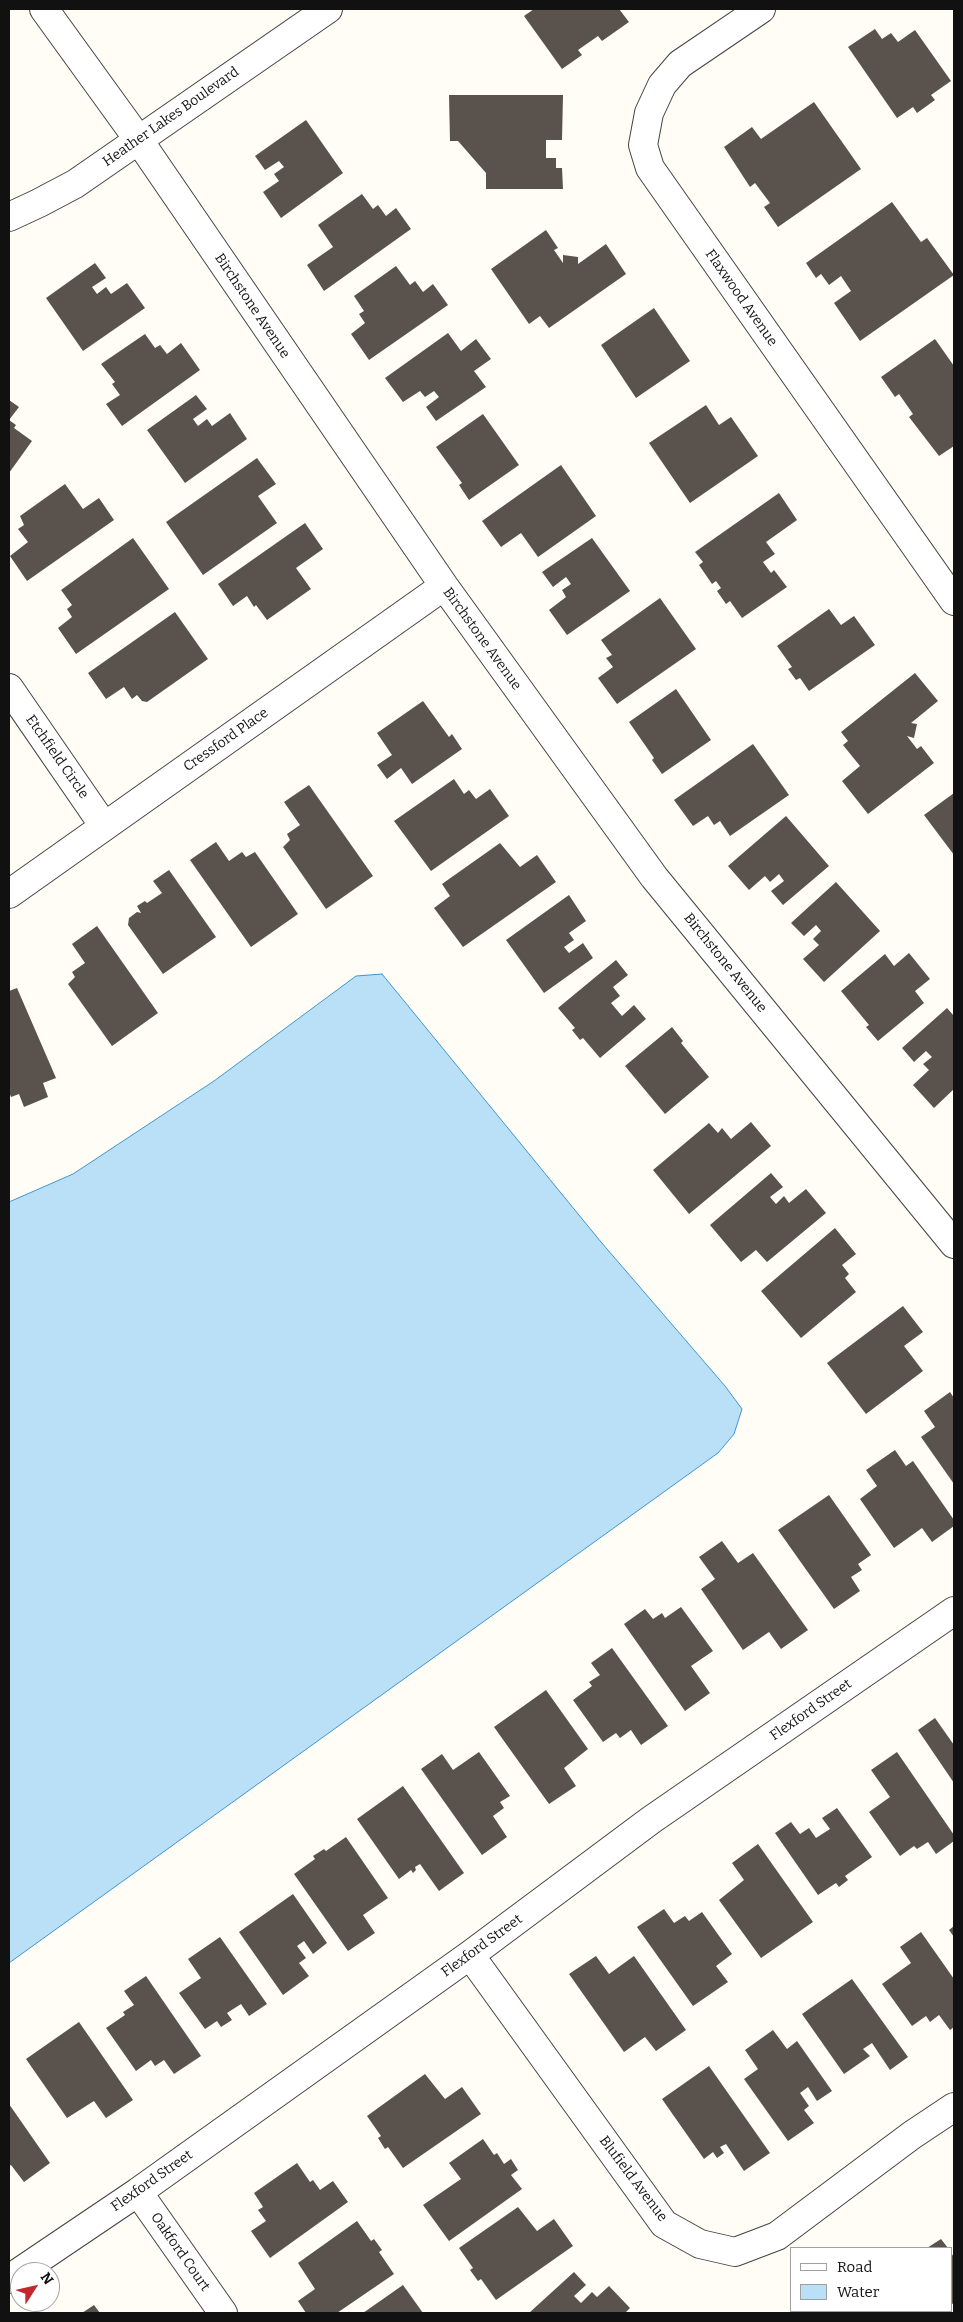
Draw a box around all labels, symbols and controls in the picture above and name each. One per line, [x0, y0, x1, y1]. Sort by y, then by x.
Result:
street label: Heather Lakes Boulevard [100, 64, 242, 170]
street label: Flaxwood Avenue [701, 246, 781, 350]
street label: Birchstone Avenue [211, 250, 293, 362]
street label: Birchstone Avenue [439, 584, 525, 694]
street label: Cressford Place [180, 705, 272, 775]
street label: Etchfield Circle [22, 712, 92, 802]
street label: Birchstone Avenue [680, 910, 770, 1016]
street label: Flexford Street [767, 1676, 855, 1744]
street label: Flexford Street [438, 1911, 526, 1981]
street label: Blufield Avenue [595, 2133, 671, 2225]
street label: Flexford Street [108, 2147, 196, 2215]
street label: Oakford Court [147, 2210, 213, 2294]
legend [790, 2247, 953, 2312]
text: Road [837, 2258, 872, 2276]
north arrow [10, 2262, 60, 2312]
text: N [37, 2269, 57, 2288]
text: Water [837, 2283, 879, 2301]

